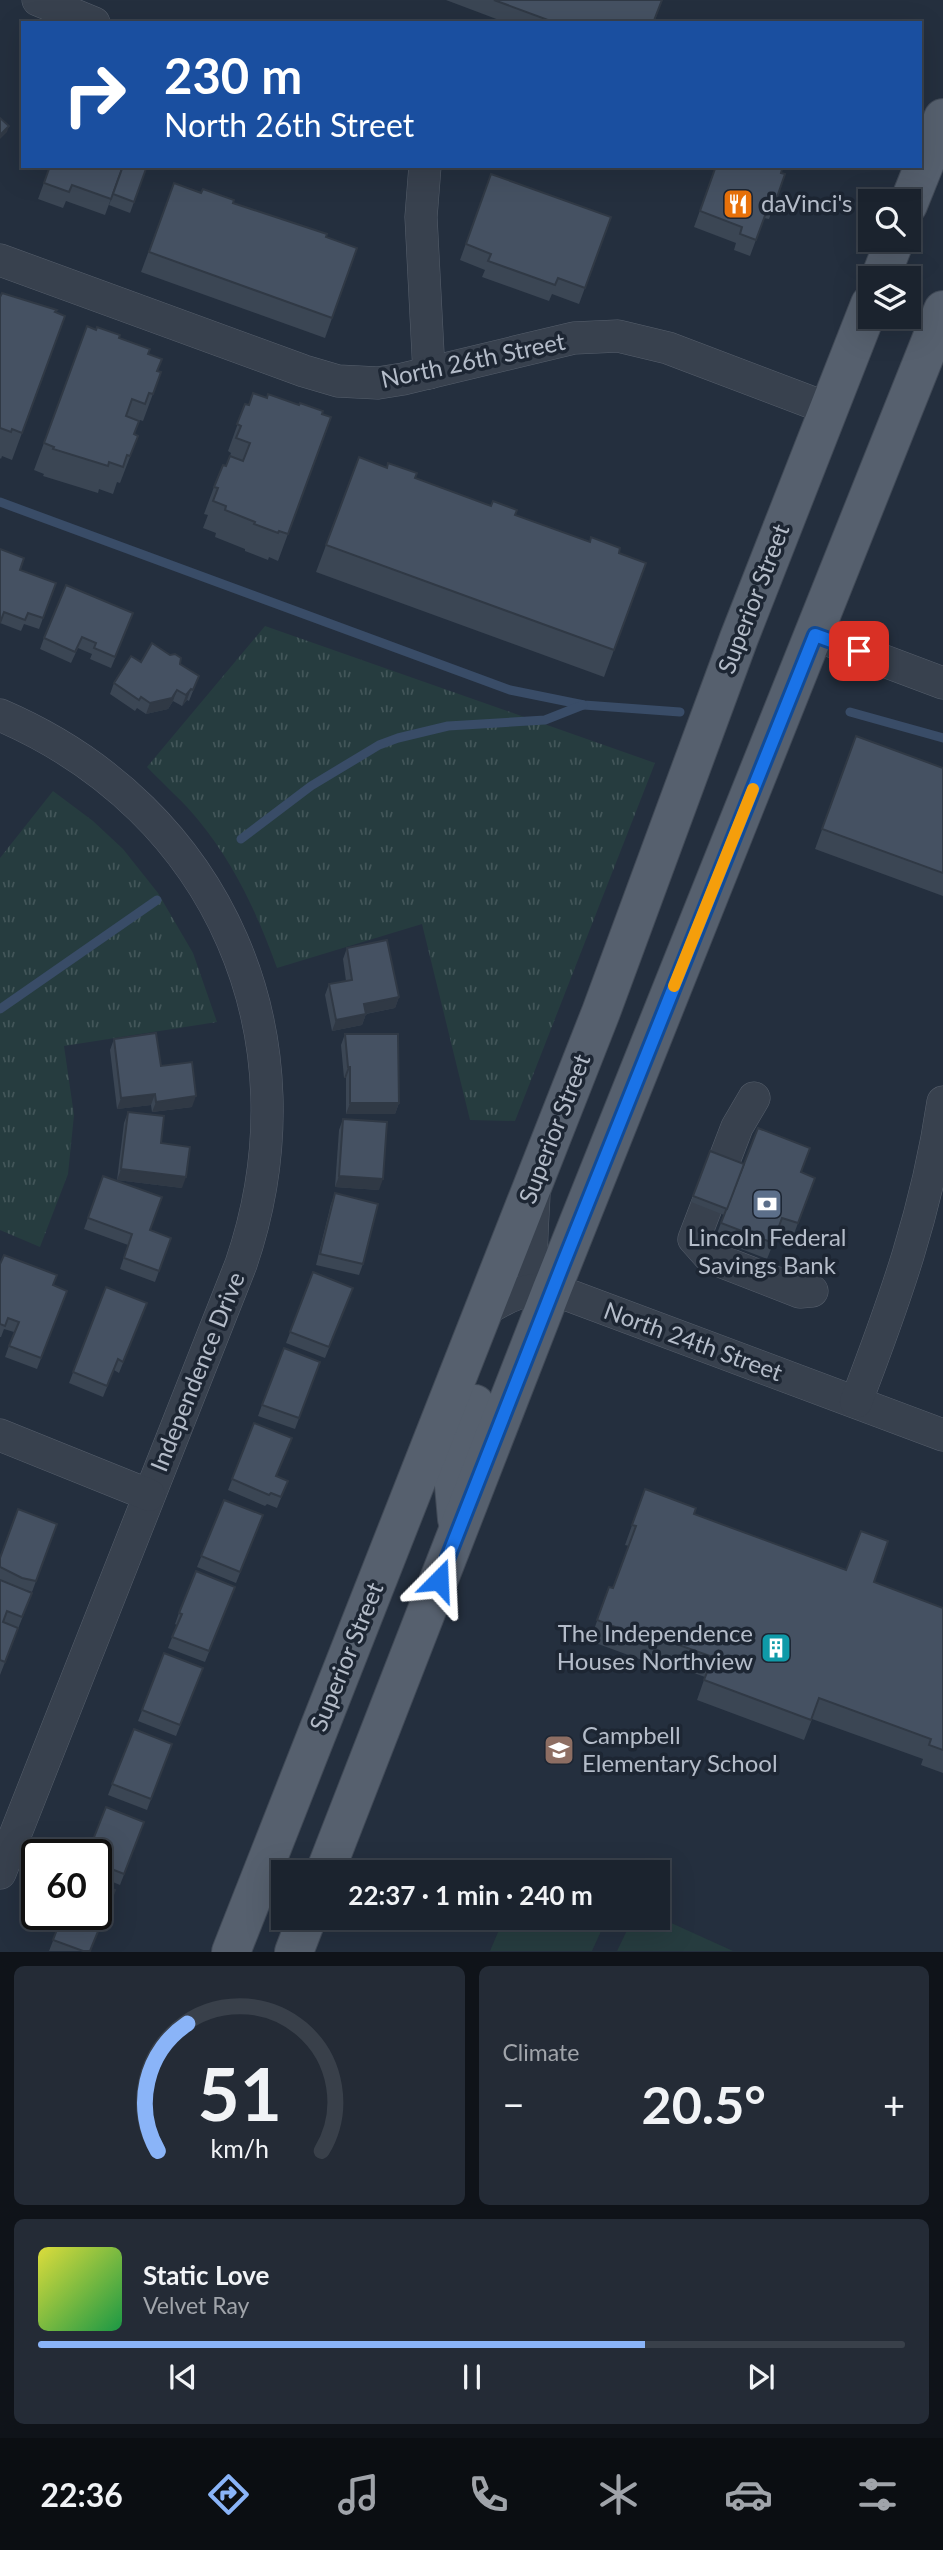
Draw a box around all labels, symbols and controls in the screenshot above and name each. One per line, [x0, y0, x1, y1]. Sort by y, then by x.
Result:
text: 230 m [164, 46, 302, 104]
icon: right [49, 49, 140, 140]
text: North 26th Street [164, 105, 414, 144]
restaurant icon: daVinci's [721, 187, 755, 221]
place label: daVinci's [761, 188, 853, 217]
map controls [858, 189, 921, 329]
button: search [858, 189, 921, 252]
button: layers [858, 266, 921, 329]
street label: North 26th Street [378, 326, 568, 393]
street label: Superior Street [711, 519, 795, 677]
pin [829, 621, 889, 681]
icon: arrive [840, 632, 878, 670]
street label: Superior Street [512, 1049, 596, 1207]
bank icon: Lincoln Federal Savings Bank [750, 1187, 784, 1221]
place label: Lincoln Federal Savings Bank [688, 1222, 846, 1279]
street label: Independence Drive [143, 1268, 250, 1475]
street label: North 24th Street [600, 1295, 787, 1386]
position arrow [402, 1543, 476, 1617]
street label: Superior Street [303, 1577, 389, 1735]
place label: The Independence Houses Northview [557, 1618, 753, 1675]
building icon: The Independence Houses Northview [759, 1631, 793, 1665]
place label: Campbell Elementary School [582, 1720, 778, 1777]
school or university icon: Campbell Elementary School [542, 1733, 576, 1767]
speed limit sign: 60 [21, 1839, 112, 1930]
text: 22:37 · 1 min · 240 m [348, 1879, 593, 1911]
text: Climate [503, 2038, 579, 2066]
text: 51 [197, 2050, 281, 2138]
text: 20.5° [642, 2073, 766, 2135]
text: − [503, 2081, 525, 2127]
text: + [883, 2081, 905, 2127]
text: km/h [210, 2133, 269, 2163]
text: Static Love [143, 2259, 270, 2291]
text: Velvet Ray [143, 2291, 249, 2319]
icon: previous [164, 2358, 202, 2396]
icon: pause [453, 2358, 491, 2396]
icon: next [742, 2358, 780, 2396]
icon: directions [204, 2470, 253, 2519]
icon: music [334, 2470, 383, 2519]
icon: phone [464, 2470, 513, 2519]
icon: climate [594, 2470, 643, 2519]
icon: car [724, 2470, 773, 2519]
icon: filters [853, 2470, 902, 2519]
text: 22:36 [40, 2475, 123, 2514]

